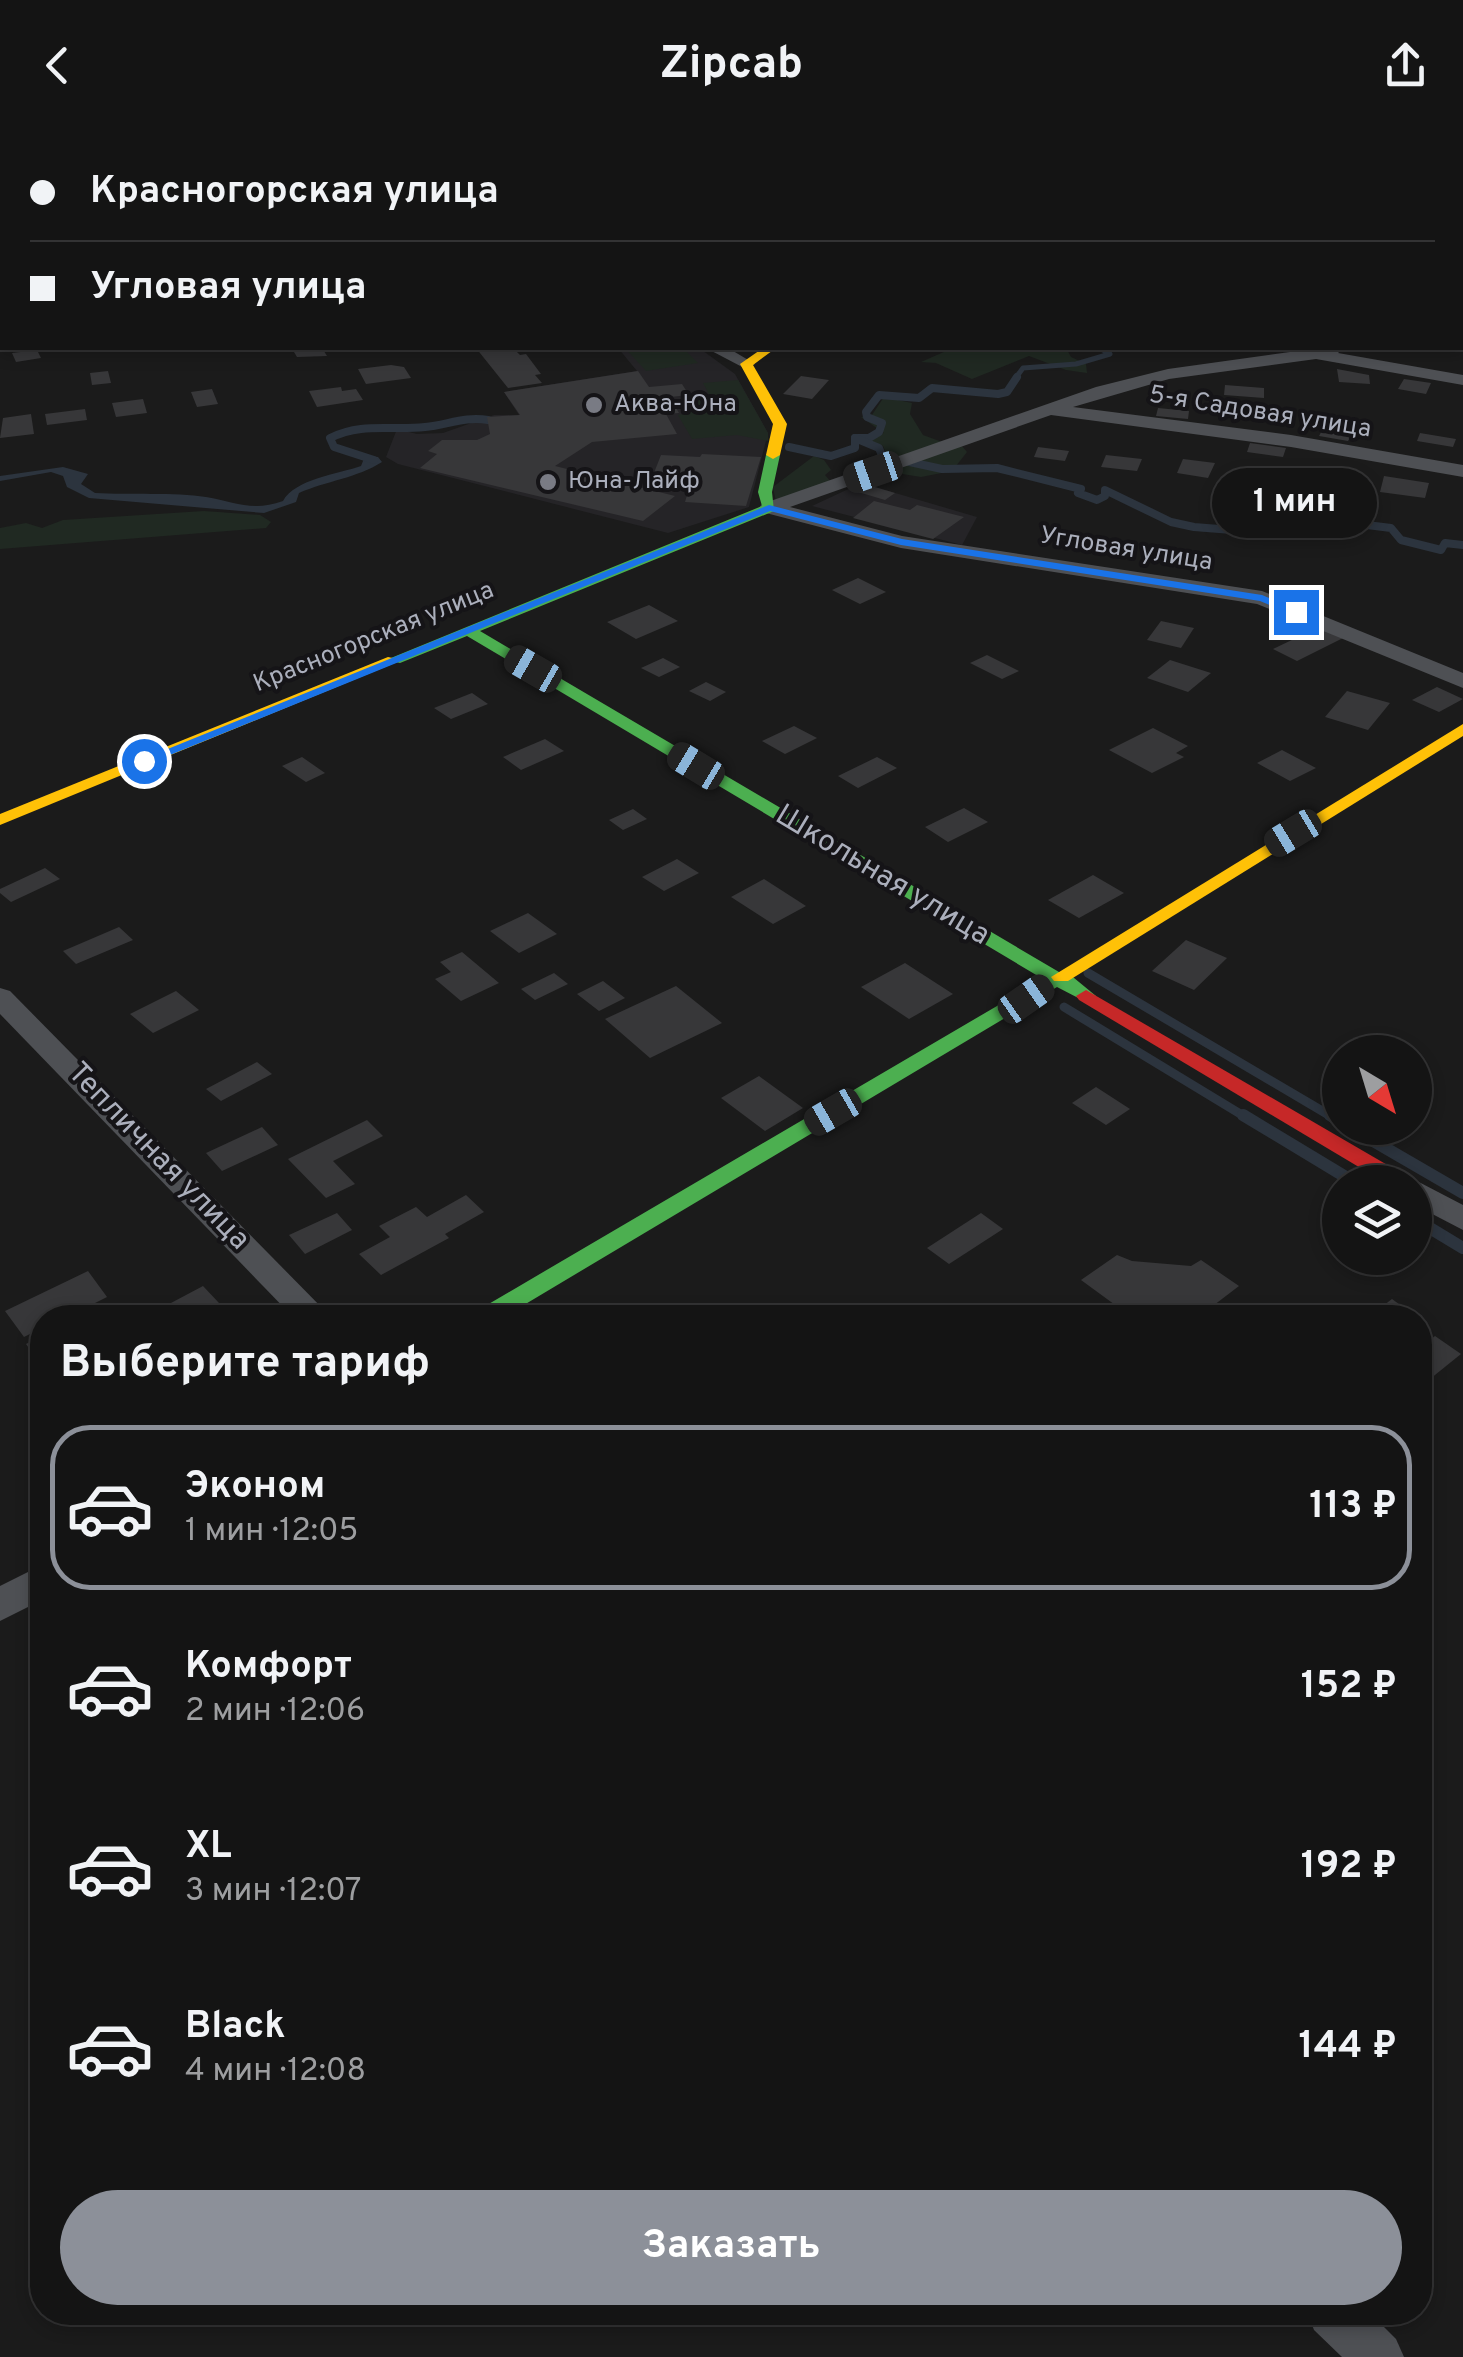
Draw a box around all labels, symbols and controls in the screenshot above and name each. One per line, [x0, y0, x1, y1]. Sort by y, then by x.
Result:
text: Zipcab [660, 37, 803, 94]
icon: back [30, 38, 85, 93]
icon: share [1378, 38, 1433, 93]
text: Красногорская улица [90, 168, 499, 217]
text: Угловая улица [90, 264, 366, 313]
street label: 5-я Садовая улица [1147, 380, 1373, 446]
place label: Аква-Юна [614, 389, 737, 421]
marker: Аква-Юна [583, 394, 605, 416]
car [840, 448, 906, 496]
place label: Юна-Лайф [568, 466, 700, 498]
callout: 1 мин [1214, 467, 1378, 537]
marker: Юна-Лайф [537, 471, 559, 493]
text: 1 мин [1253, 483, 1336, 523]
street label: Угловая улица [1037, 521, 1215, 579]
street label: Красногорская улица [249, 575, 499, 701]
route end [1274, 590, 1319, 635]
car [500, 641, 566, 697]
car [663, 738, 729, 794]
route start [122, 739, 167, 784]
street label: Школьная улица [768, 797, 996, 955]
car [1260, 805, 1326, 861]
car [993, 970, 1059, 1028]
north arrow [1322, 1035, 1432, 1145]
map controls [1322, 1035, 1432, 1275]
street label: Тепличная улица [59, 1056, 257, 1258]
car [800, 1084, 866, 1140]
button: layers [1322, 1165, 1432, 1275]
text: Выберите тариф [60, 1336, 430, 1393]
icon: car [65, 1463, 155, 1553]
text: Эконом [185, 1463, 325, 1512]
text: 113 ₽ [1309, 1483, 1397, 1532]
text: 1 мин · 12:05 [185, 1512, 358, 1552]
icon: car [65, 1643, 155, 1733]
text: Комфорт [185, 1643, 352, 1692]
text: 152 ₽ [1301, 1663, 1397, 1712]
text: 2 мин · 12:06 [185, 1692, 365, 1732]
icon: car [65, 1823, 155, 1913]
text: XL [185, 1823, 232, 1872]
text: 192 ₽ [1301, 1843, 1397, 1892]
text: 3 мин · 12:07 [185, 1872, 362, 1912]
icon: car [65, 2003, 155, 2093]
text: Black [185, 2003, 285, 2052]
text: 144 ₽ [1298, 2023, 1397, 2072]
text: 4 мин · 12:08 [185, 2052, 366, 2092]
button: Заказать [60, 2190, 1402, 2305]

